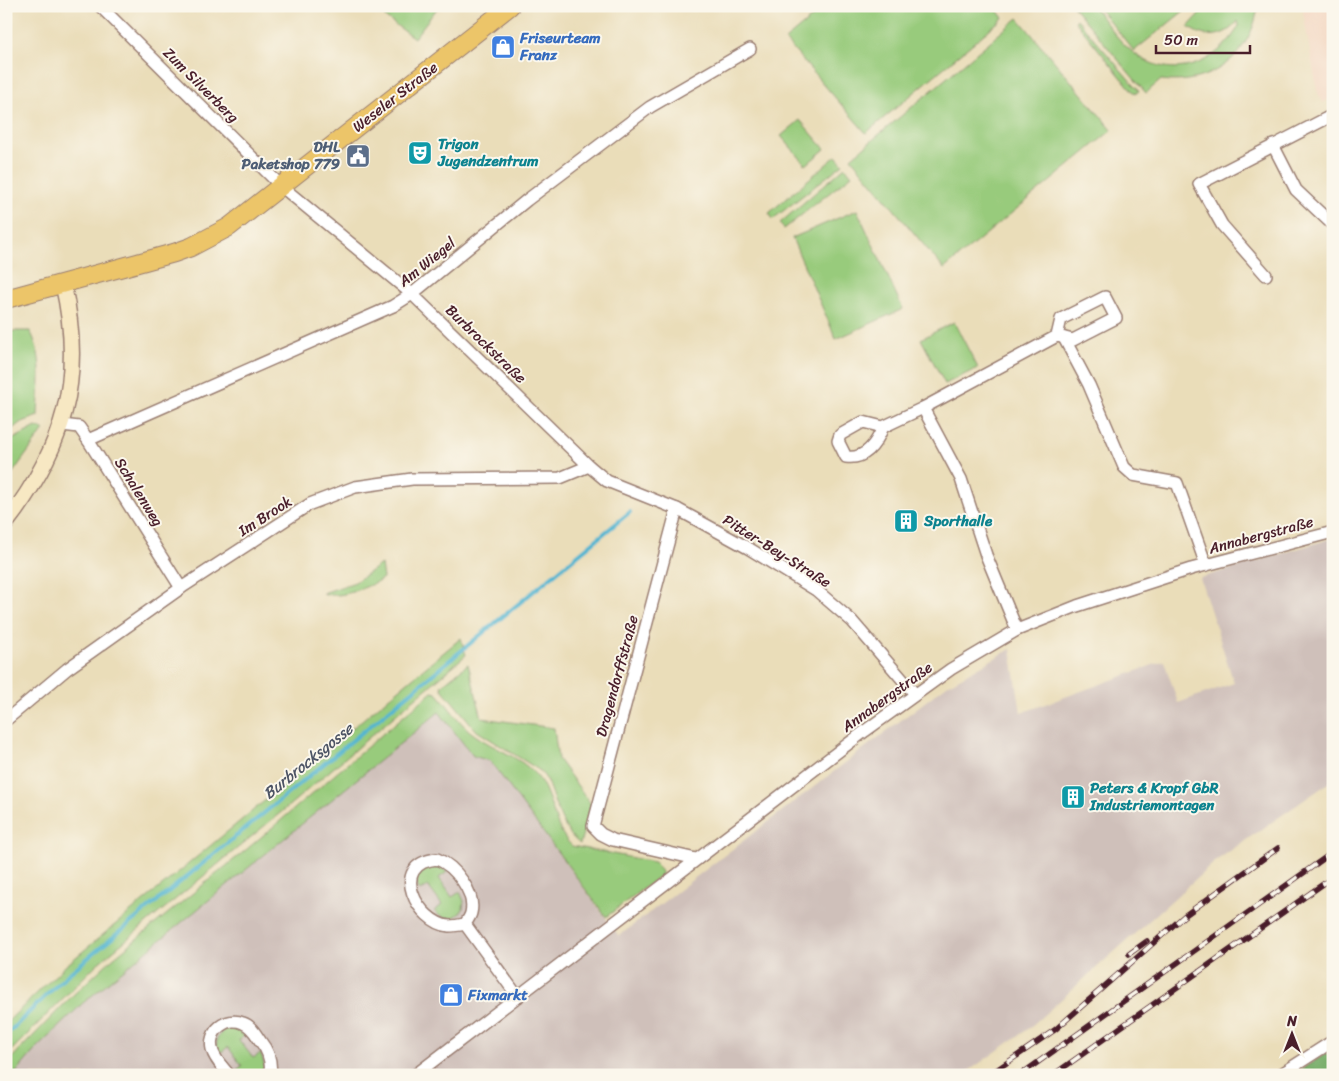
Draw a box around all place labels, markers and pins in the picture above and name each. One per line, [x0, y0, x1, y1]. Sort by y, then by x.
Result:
place label: Friseurteam Franz [519, 25, 601, 68]
shop icon: Friseurteam Franz [490, 34, 516, 60]
place label: Trigon Jugendzentrum [437, 131, 539, 174]
place label: DHL Paketshop 779 [242, 134, 341, 177]
theatre icon: Trigon Jugendzentrum [407, 140, 433, 166]
public building icon: DHL Paketshop 779 [345, 143, 371, 169]
building icon: Sporthalle [893, 508, 919, 534]
place label: Sporthalle [923, 508, 993, 534]
place label: Peters & Kropf GbR Industriemontagen [1089, 775, 1218, 818]
building icon: Peters & Kropf GbR Industriemontagen [1060, 784, 1086, 810]
shop icon: Fixmarkt [438, 982, 464, 1008]
place label: Fixmarkt [467, 982, 528, 1008]

